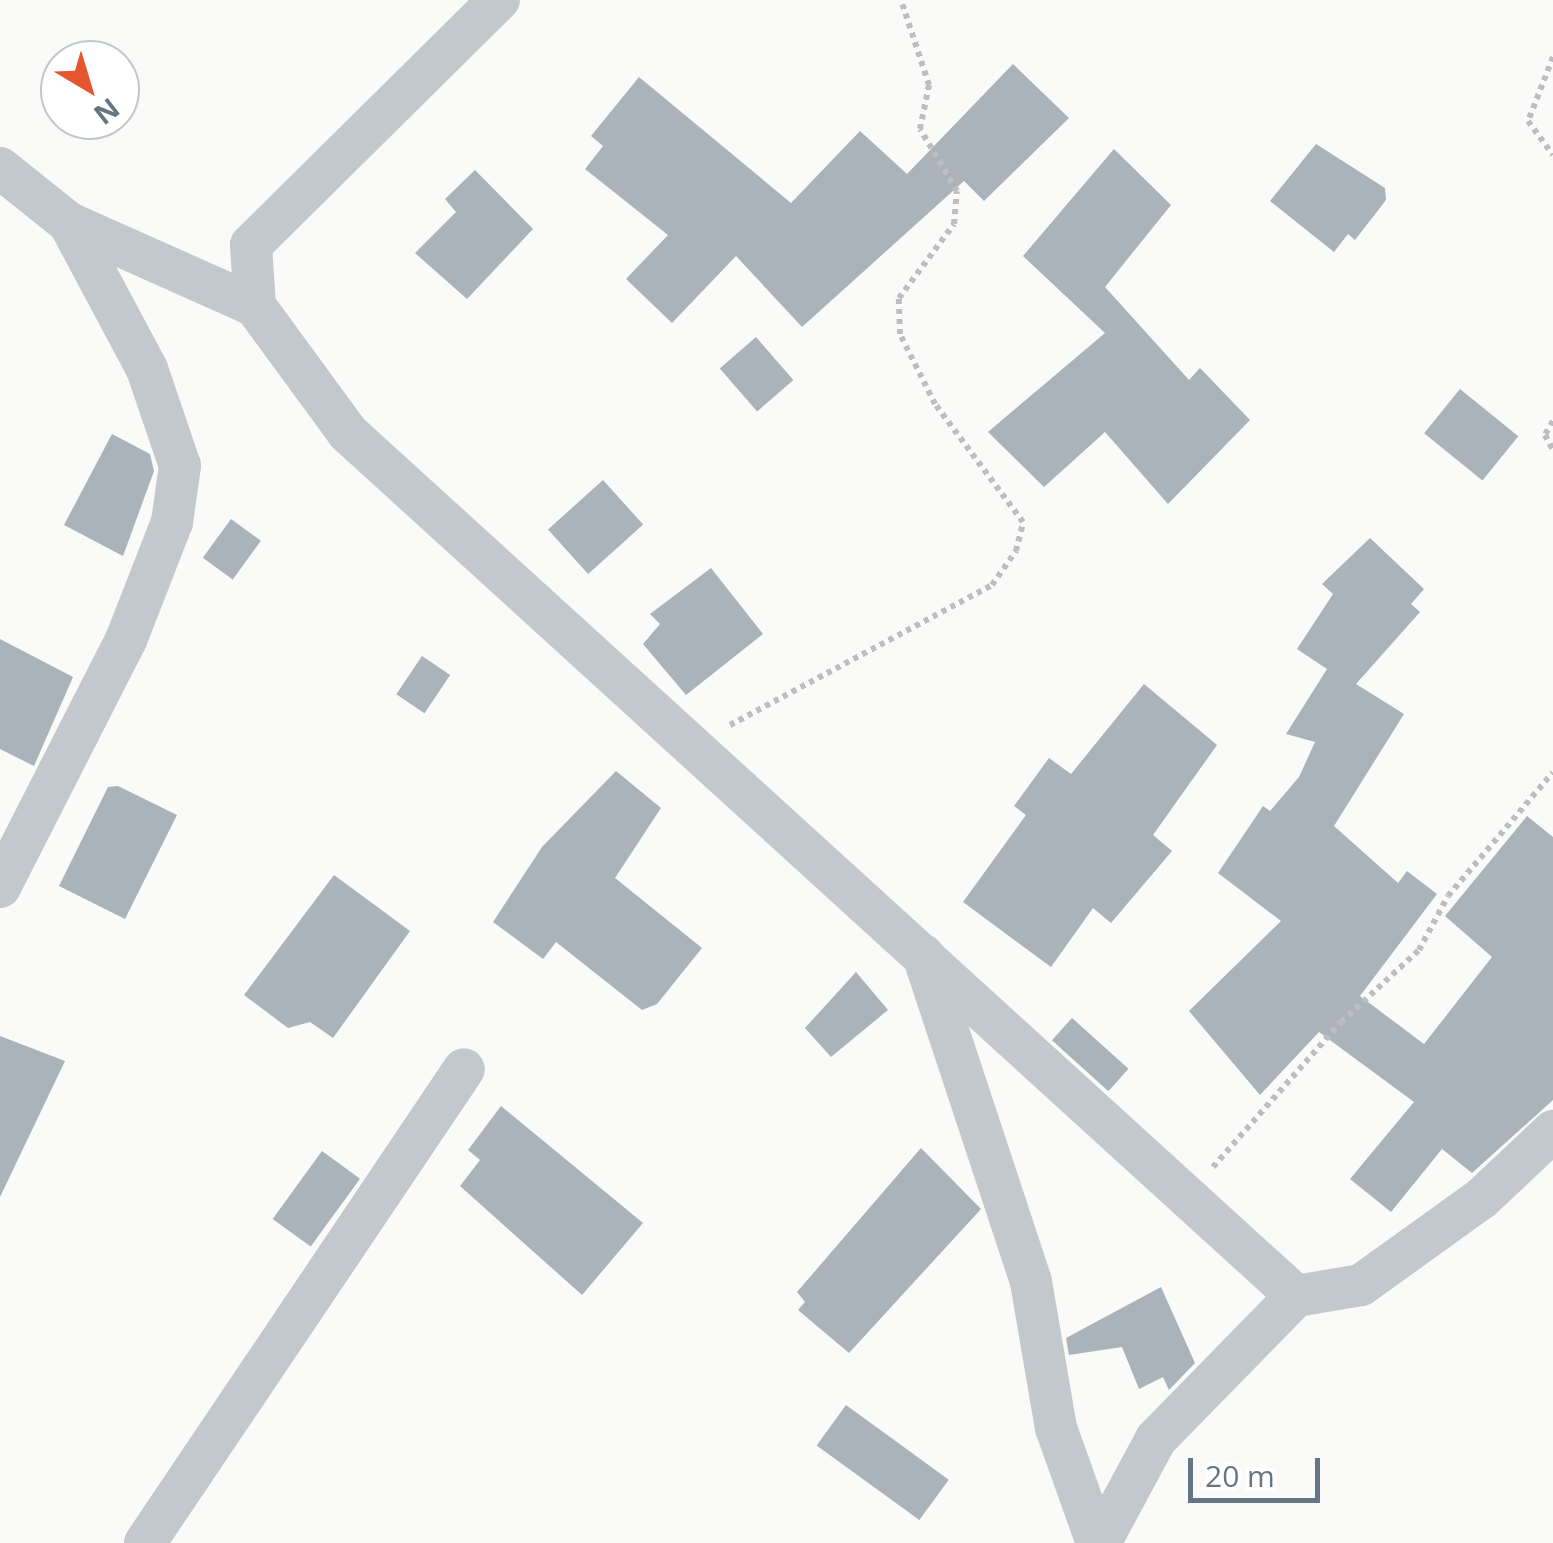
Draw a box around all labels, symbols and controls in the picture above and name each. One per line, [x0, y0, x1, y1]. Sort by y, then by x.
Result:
north arrow [40, 40, 140, 140]
text: N [87, 90, 128, 134]
scale bar [1193, 1438, 1326, 1500]
text: 20 m [1205, 1455, 1275, 1496]

